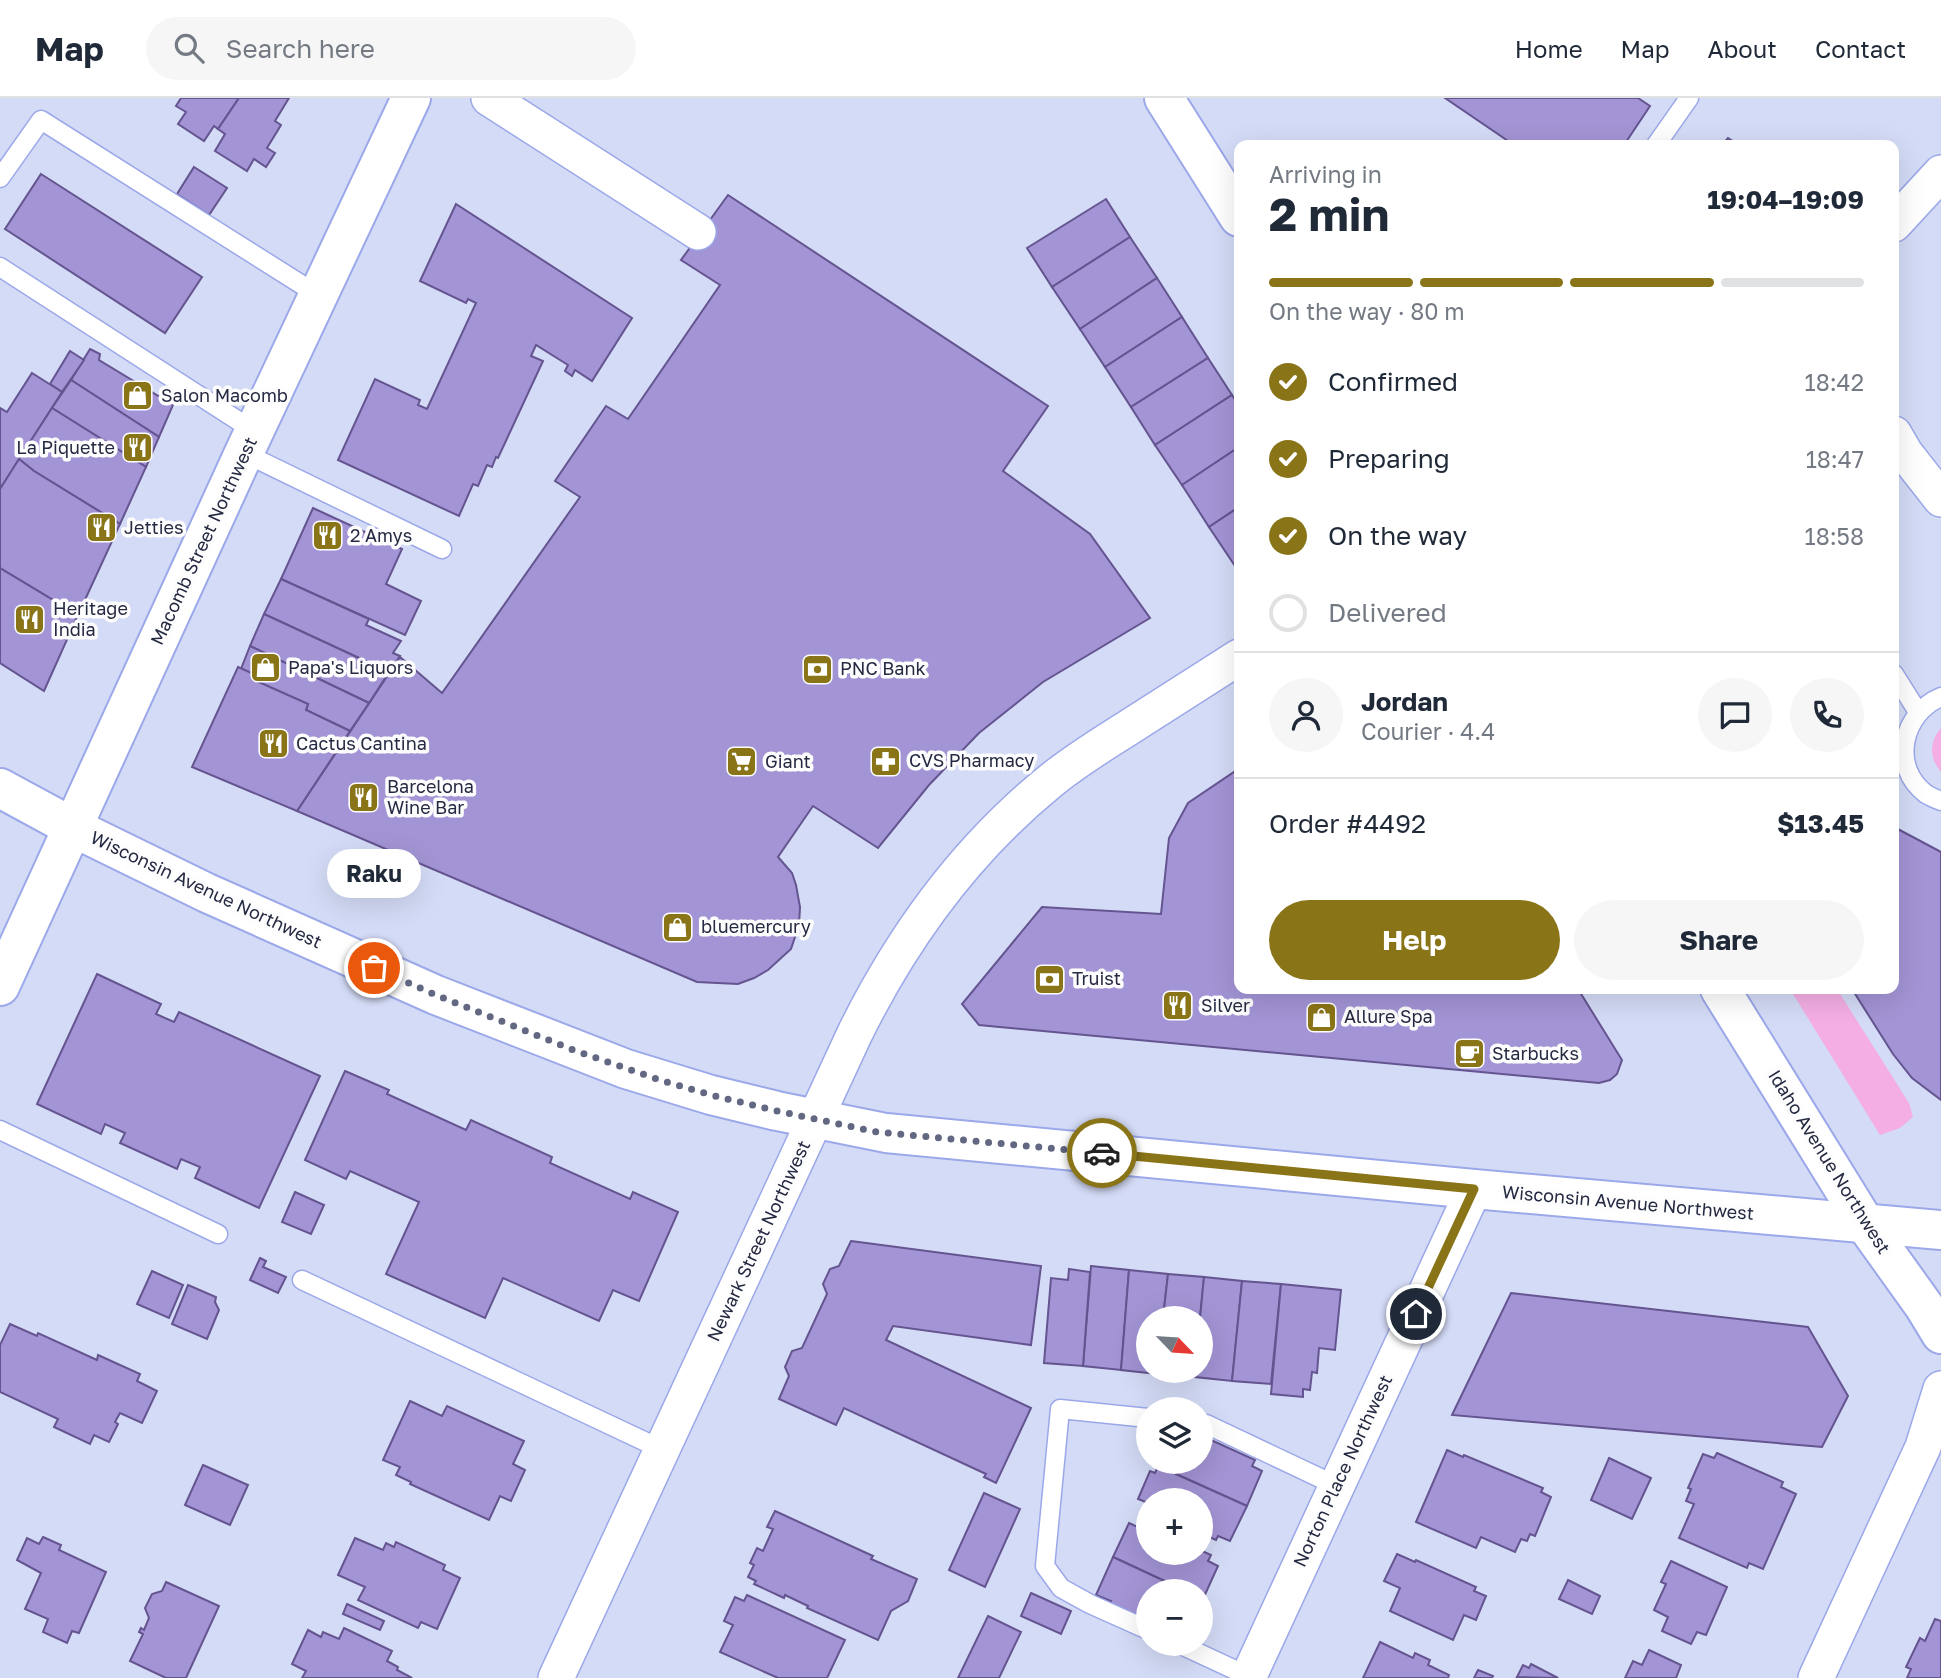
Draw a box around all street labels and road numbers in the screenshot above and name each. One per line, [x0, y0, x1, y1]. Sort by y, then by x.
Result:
street label: Macomb Street Northwest [145, 433, 261, 648]
street label: Wisconsin Avenue Northwest [87, 826, 326, 952]
street label: Idaho Avenue Northwest [1764, 1065, 1896, 1258]
street label: Newark Street Northwest [702, 1137, 814, 1345]
street label: Wisconsin Avenue Northwest [1501, 1180, 1755, 1224]
street label: Norton Place Northwest [1288, 1371, 1396, 1570]

